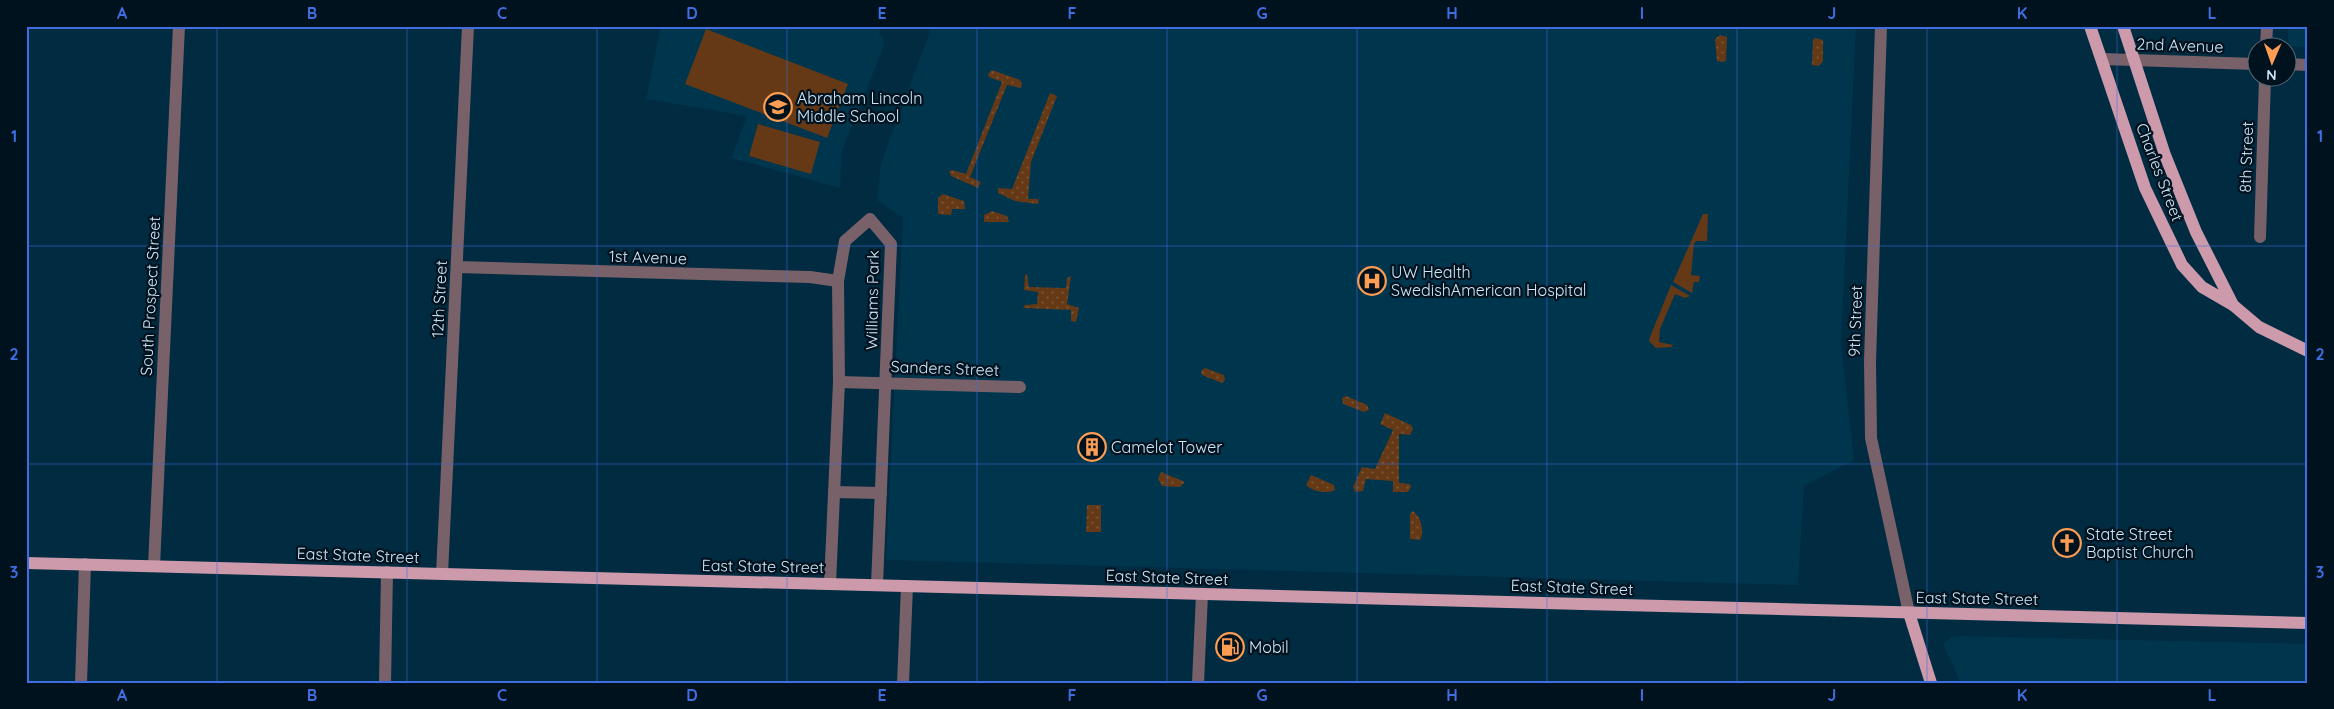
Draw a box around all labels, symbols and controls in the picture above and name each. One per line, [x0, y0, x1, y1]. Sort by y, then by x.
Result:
text: A [117, 3, 128, 23]
text: B [307, 3, 317, 23]
text: C [497, 3, 507, 23]
text: D [686, 3, 698, 23]
text: E [877, 3, 887, 23]
text: F [1068, 3, 1077, 23]
text: G [1256, 3, 1268, 23]
text: H [1446, 3, 1458, 23]
text: I [1640, 3, 1644, 23]
text: J [1828, 3, 1836, 23]
text: K [2017, 3, 2027, 23]
text: L [2208, 3, 2217, 23]
street label: 2nd Avenue [2136, 33, 2224, 57]
north arrow [2246, 38, 2296, 88]
text: N [2266, 66, 2277, 84]
place label: Abraham Lincoln Middle School [797, 88, 923, 126]
school or university icon: Abraham Lincoln Middle School [763, 92, 793, 122]
street label: Charles Street [2132, 120, 2188, 224]
street label: 8th Street [2235, 121, 2257, 193]
text: 1 [11, 126, 17, 146]
text: 1 [2317, 126, 2323, 146]
street label: South Prospect Street [136, 216, 164, 376]
street label: 1st Avenue [609, 246, 687, 268]
street label: Williams Park [861, 250, 883, 350]
street label: 12th Street [427, 260, 451, 338]
place label: UW Health SwedishAmerican Hospital [1391, 262, 1587, 300]
hospital icon: UW Health SwedishAmerican Hospital [1357, 266, 1387, 296]
street label: 9th Street [1844, 285, 1866, 357]
text: 2 [9, 344, 19, 364]
text: 2 [2315, 344, 2325, 364]
street label: Sanders Street [890, 356, 1000, 380]
building icon: Camelot Tower [1077, 432, 1107, 462]
place label: Camelot Tower [1111, 437, 1222, 457]
place label: State Street Baptist Church [2086, 524, 2194, 562]
church icon: State Street Baptist Church [2052, 528, 2082, 558]
street label: East State Street [296, 543, 420, 567]
street label: East State Street [701, 555, 825, 577]
text: 3 [10, 562, 18, 582]
text: 3 [2316, 562, 2324, 582]
street label: East State Street [1105, 565, 1229, 589]
street label: East State Street [1510, 575, 1634, 599]
street label: East State Street [1915, 587, 2039, 609]
fuel station icon: Mobil [1215, 632, 1245, 662]
place label: Mobil [1249, 637, 1289, 657]
text: A [117, 685, 128, 705]
text: B [307, 685, 317, 705]
text: C [497, 685, 507, 705]
text: D [686, 685, 698, 705]
text: E [877, 685, 887, 705]
text: F [1068, 685, 1077, 705]
text: G [1256, 685, 1268, 705]
text: H [1446, 685, 1458, 705]
text: I [1640, 685, 1644, 705]
text: J [1828, 685, 1836, 705]
text: K [2017, 685, 2027, 705]
text: L [2208, 685, 2217, 705]

